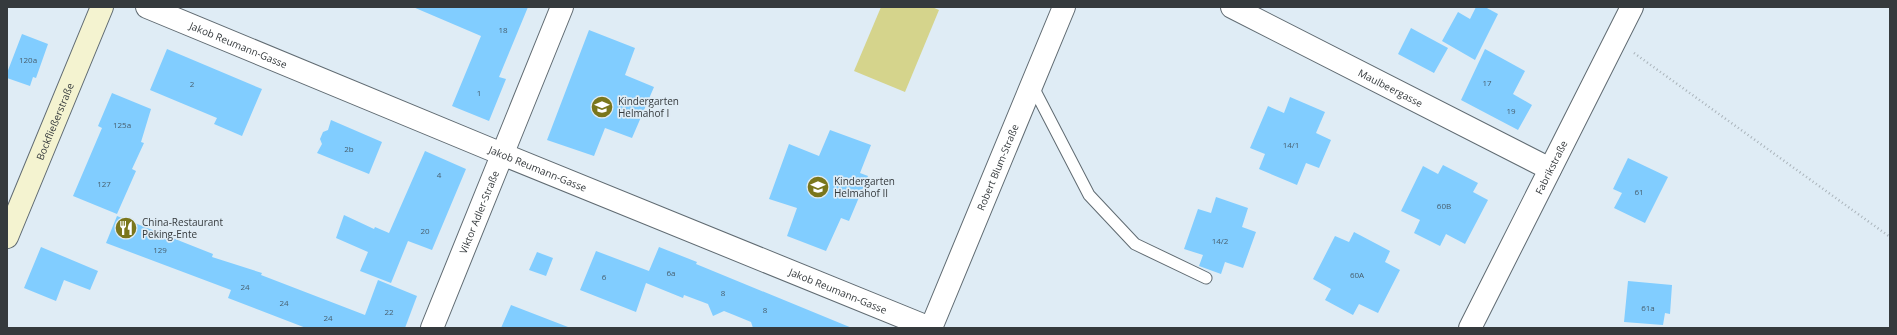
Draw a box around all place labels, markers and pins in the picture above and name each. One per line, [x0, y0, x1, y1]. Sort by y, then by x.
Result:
school or university icon: Kindergarten Helmahof I [589, 94, 615, 120]
place label: Kindergarten Helmahof I [618, 94, 679, 120]
school or university icon: Kindergarten Helmahof II [805, 174, 831, 200]
place label: Kindergarten Helmahof II [834, 174, 895, 200]
restaurant icon: China-Restaurant Peking-Ente [113, 215, 139, 241]
place label: China-Restaurant Peking-Ente [142, 215, 223, 241]

